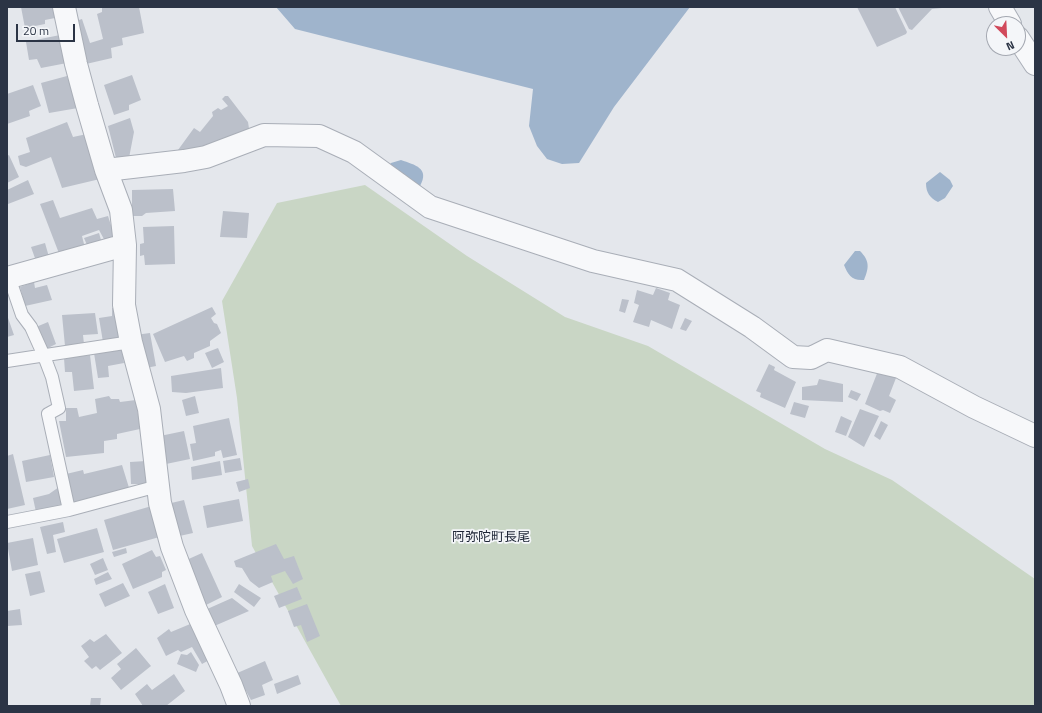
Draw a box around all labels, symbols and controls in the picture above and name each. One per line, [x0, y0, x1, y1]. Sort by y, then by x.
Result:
scale bar [18, 16, 77, 42]
north arrow [986, 16, 1026, 56]
text: 20 m [23, 21, 49, 40]
text: N [1004, 37, 1017, 55]
district label: 阿弥陀町長尾 [452, 530, 530, 546]

